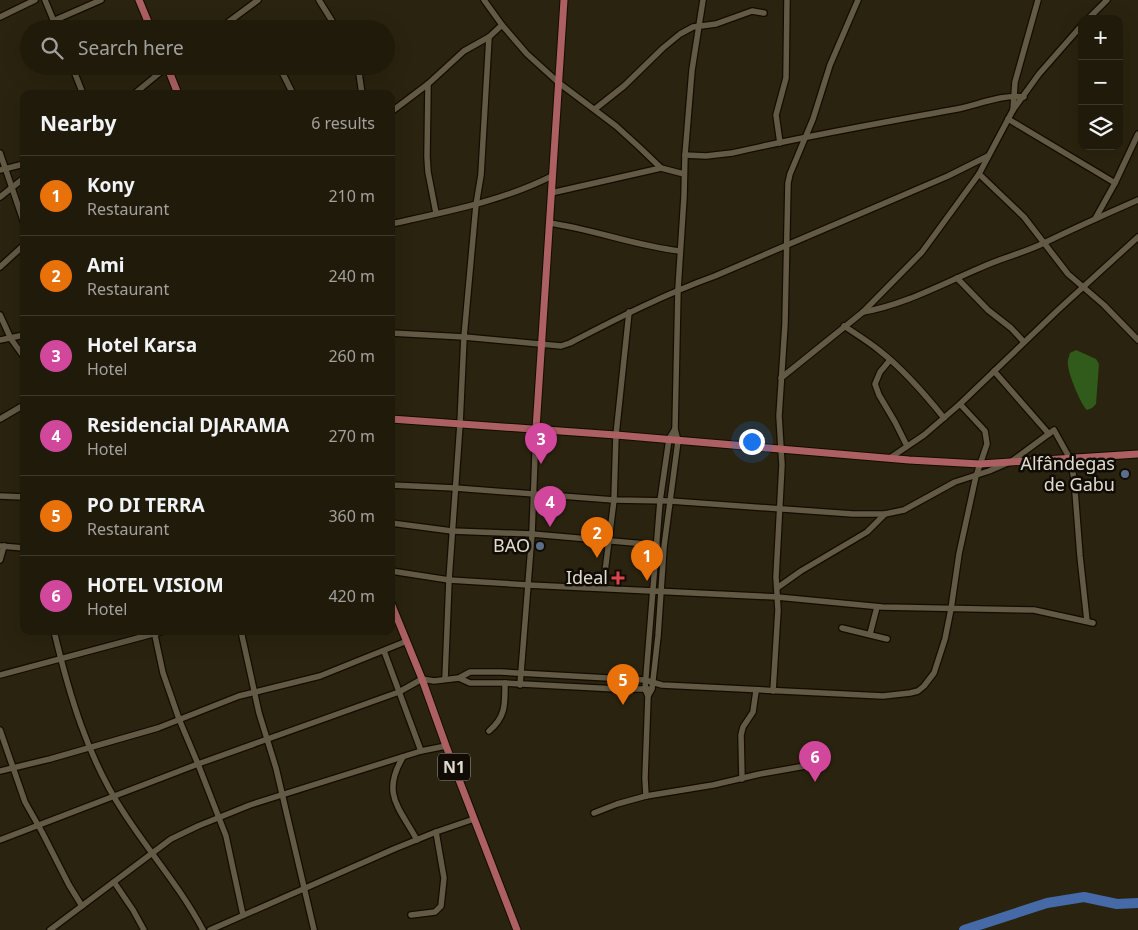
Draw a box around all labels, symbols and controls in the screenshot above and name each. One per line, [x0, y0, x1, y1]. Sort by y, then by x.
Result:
map controls [1078, 15, 1123, 150]
button: + [1078, 15, 1123, 60]
search box [20, 20, 395, 75]
icon: search [38, 34, 66, 62]
text: Search here [78, 35, 184, 61]
button: − [1078, 60, 1123, 105]
button: layers [1078, 105, 1123, 150]
text: Nearby [40, 109, 116, 137]
text: 6 results [311, 112, 375, 134]
text: Kony [87, 172, 135, 198]
text: 1 [51, 185, 61, 207]
text: 210 m [328, 185, 375, 207]
text: Restaurant [87, 198, 169, 220]
text: Ami [87, 252, 124, 278]
text: 2 [51, 265, 61, 287]
text: 240 m [328, 265, 375, 287]
text: Restaurant [87, 278, 169, 300]
text: Hotel Karsa [87, 332, 197, 358]
text: 3 [51, 345, 61, 367]
text: 260 m [328, 345, 375, 367]
text: Hotel [87, 358, 127, 380]
text: Residencial DJARAMA [87, 412, 289, 438]
pin: 3 [525, 423, 557, 464]
text: 4 [51, 425, 61, 447]
text: 270 m [328, 425, 375, 447]
your location [739, 429, 765, 455]
text: Hotel [87, 438, 127, 460]
place label: Alfândegas de Gabu [1020, 451, 1115, 496]
marker: Alfândegas de Gabu [1119, 468, 1131, 480]
pin: 4 [534, 486, 566, 527]
text: PO DI TERRA [87, 492, 205, 518]
text: 5 [51, 505, 61, 527]
text: 360 m [328, 505, 375, 527]
pin: 2 [581, 517, 613, 558]
text: Restaurant [87, 518, 169, 540]
place label: BAO [493, 533, 530, 557]
marker: BAO [534, 540, 546, 552]
pin: 1 [631, 540, 663, 581]
place label: Ideal [566, 565, 608, 589]
text: HOTEL VISIOM [87, 572, 224, 598]
marker: Ideal [612, 572, 624, 584]
text: 6 [51, 585, 61, 607]
text: 420 m [328, 585, 375, 607]
text: Hotel [87, 598, 127, 620]
pin: 5 [607, 664, 639, 705]
pin: 6 [799, 741, 831, 782]
road number: N1 [438, 754, 470, 780]

